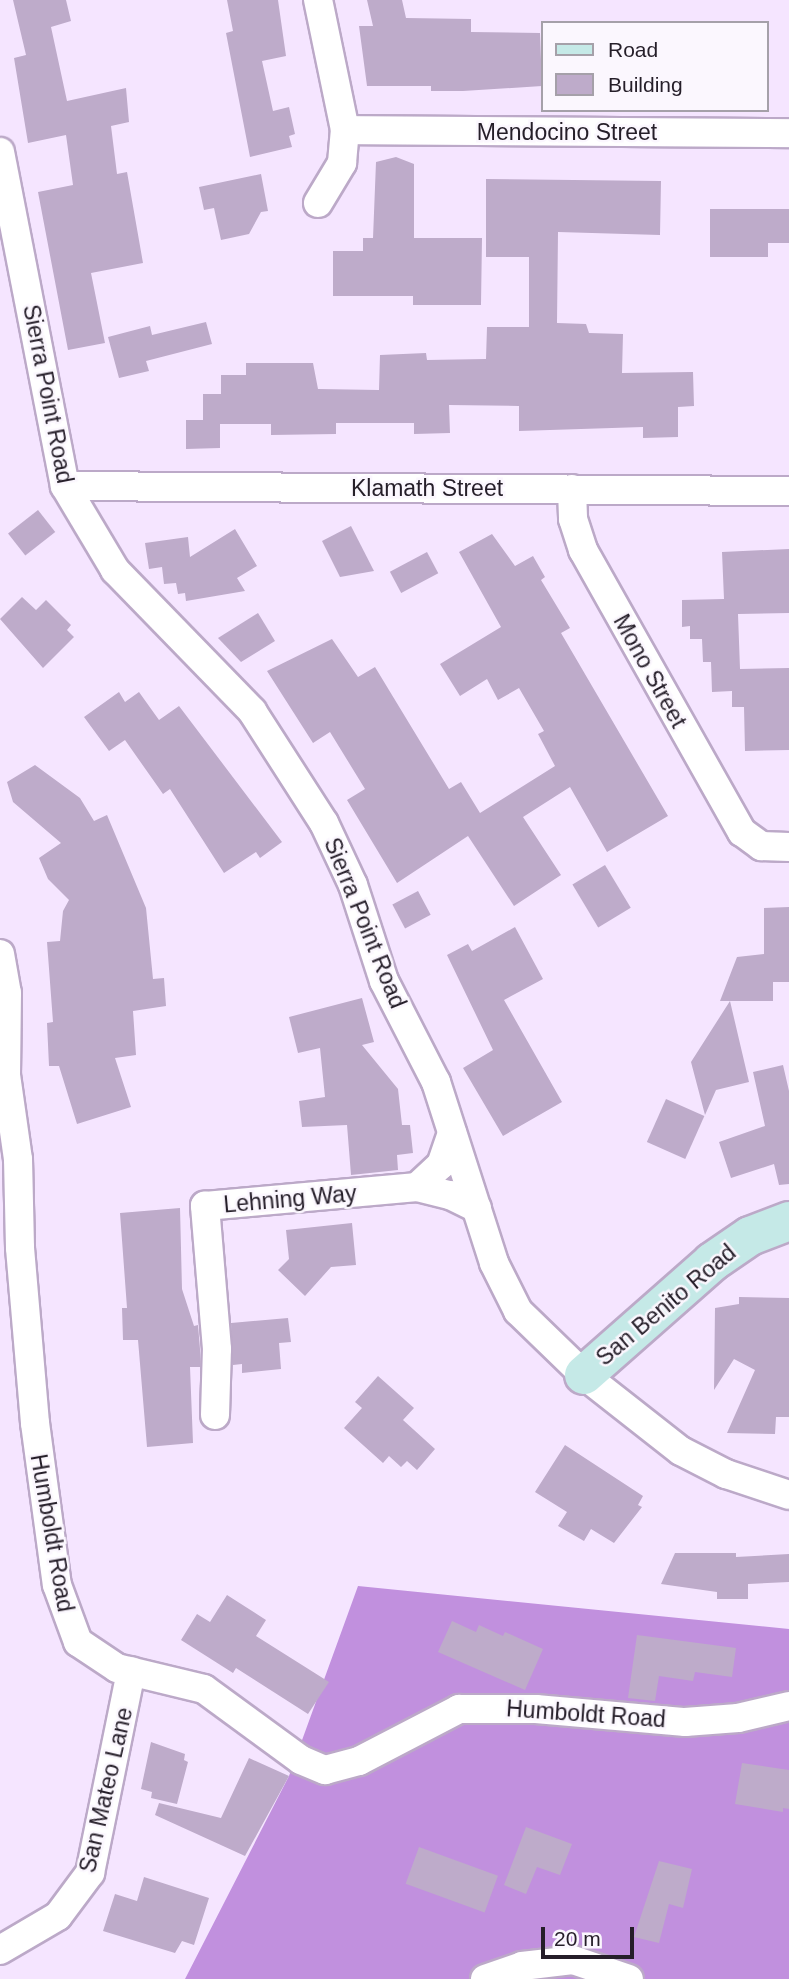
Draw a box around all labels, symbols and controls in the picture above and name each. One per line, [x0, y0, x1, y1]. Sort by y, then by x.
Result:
legend [540, 21, 768, 112]
text: Road [608, 38, 658, 61]
text: Building [608, 73, 683, 96]
street label: Mendocino Street [477, 118, 657, 146]
street label: Sierra Point Road [17, 302, 79, 486]
street label: Klamath Street [351, 474, 503, 502]
street label: Mono Street [608, 610, 692, 732]
street label: Sierra Point Road [318, 834, 412, 1012]
street label: Lehning Way [222, 1179, 358, 1219]
street label: San Benito Road [591, 1239, 741, 1371]
street label: Humboldt Road [25, 1452, 79, 1614]
street label: Humboldt Road [505, 1695, 667, 1733]
street label: San Mateo Lane [74, 1705, 138, 1875]
scale bar [544, 1912, 637, 1956]
text: 20 m [554, 1927, 601, 1950]

